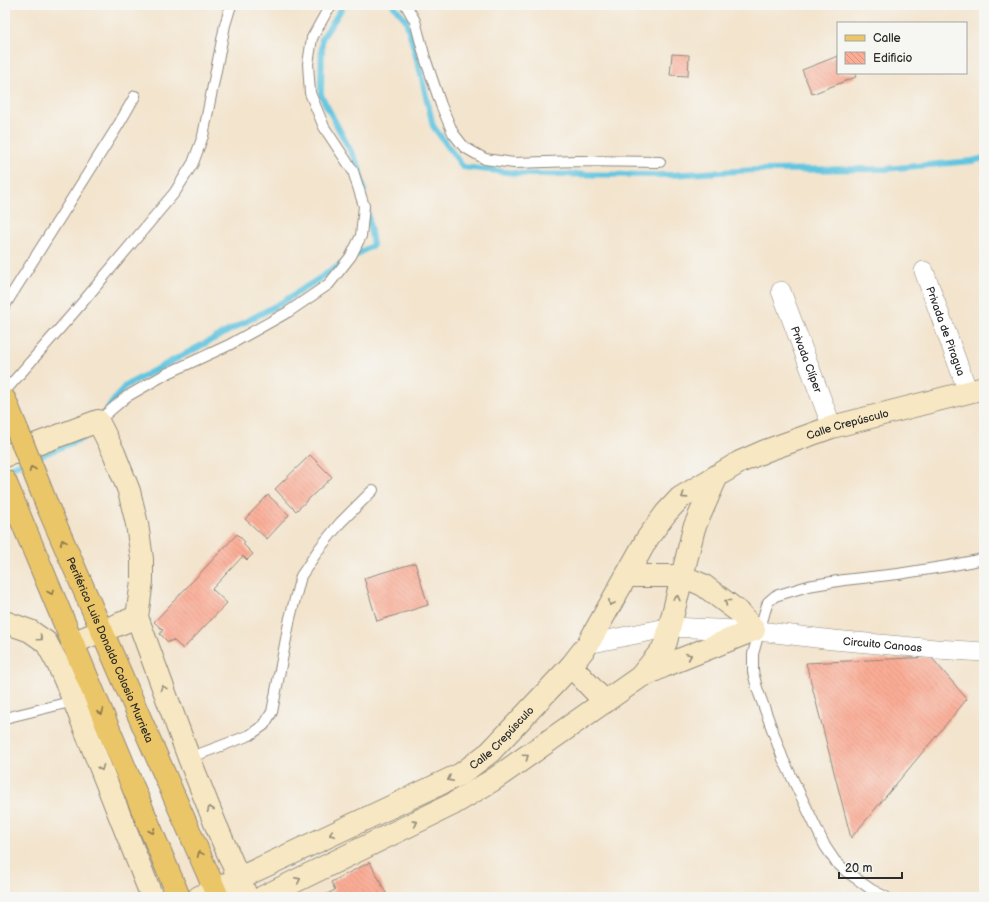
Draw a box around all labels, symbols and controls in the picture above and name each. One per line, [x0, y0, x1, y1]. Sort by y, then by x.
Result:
legend [837, 22, 967, 74]
text: Calle [873, 31, 901, 46]
text: Edificio [873, 51, 913, 66]
street label: Privada de Piragua [923, 285, 968, 378]
street label: Privada Clíper [788, 325, 825, 395]
street label: Calle Crepúsculo [805, 407, 890, 443]
one-way arrow [29, 465, 37, 472]
one-way arrow [681, 491, 688, 498]
one-way arrow [60, 539, 68, 546]
street label: Periférico Luis Donaldo Colosio Murrieta [64, 555, 156, 745]
one-way arrow [46, 588, 54, 595]
one-way arrow [672, 595, 681, 602]
one-way arrow [609, 599, 616, 606]
one-way arrow [724, 600, 731, 607]
one-way arrow [36, 633, 43, 641]
street label: Circuito Canoas [842, 635, 923, 655]
one-way arrow [684, 653, 692, 661]
one-way arrow [160, 685, 168, 692]
street label: Calle Crepúsculo [467, 704, 537, 772]
one-way arrow [96, 707, 104, 715]
one-way arrow [522, 755, 529, 762]
one-way arrow [96, 764, 104, 771]
one-way arrow [447, 774, 454, 782]
one-way arrow [206, 806, 214, 813]
one-way arrow [410, 820, 418, 828]
one-way arrow [147, 828, 155, 835]
one-way arrow [329, 829, 337, 837]
one-way arrow [196, 850, 204, 857]
scale bar [839, 854, 902, 880]
text: 20 m [845, 861, 872, 876]
one-way arrow [294, 877, 301, 885]

